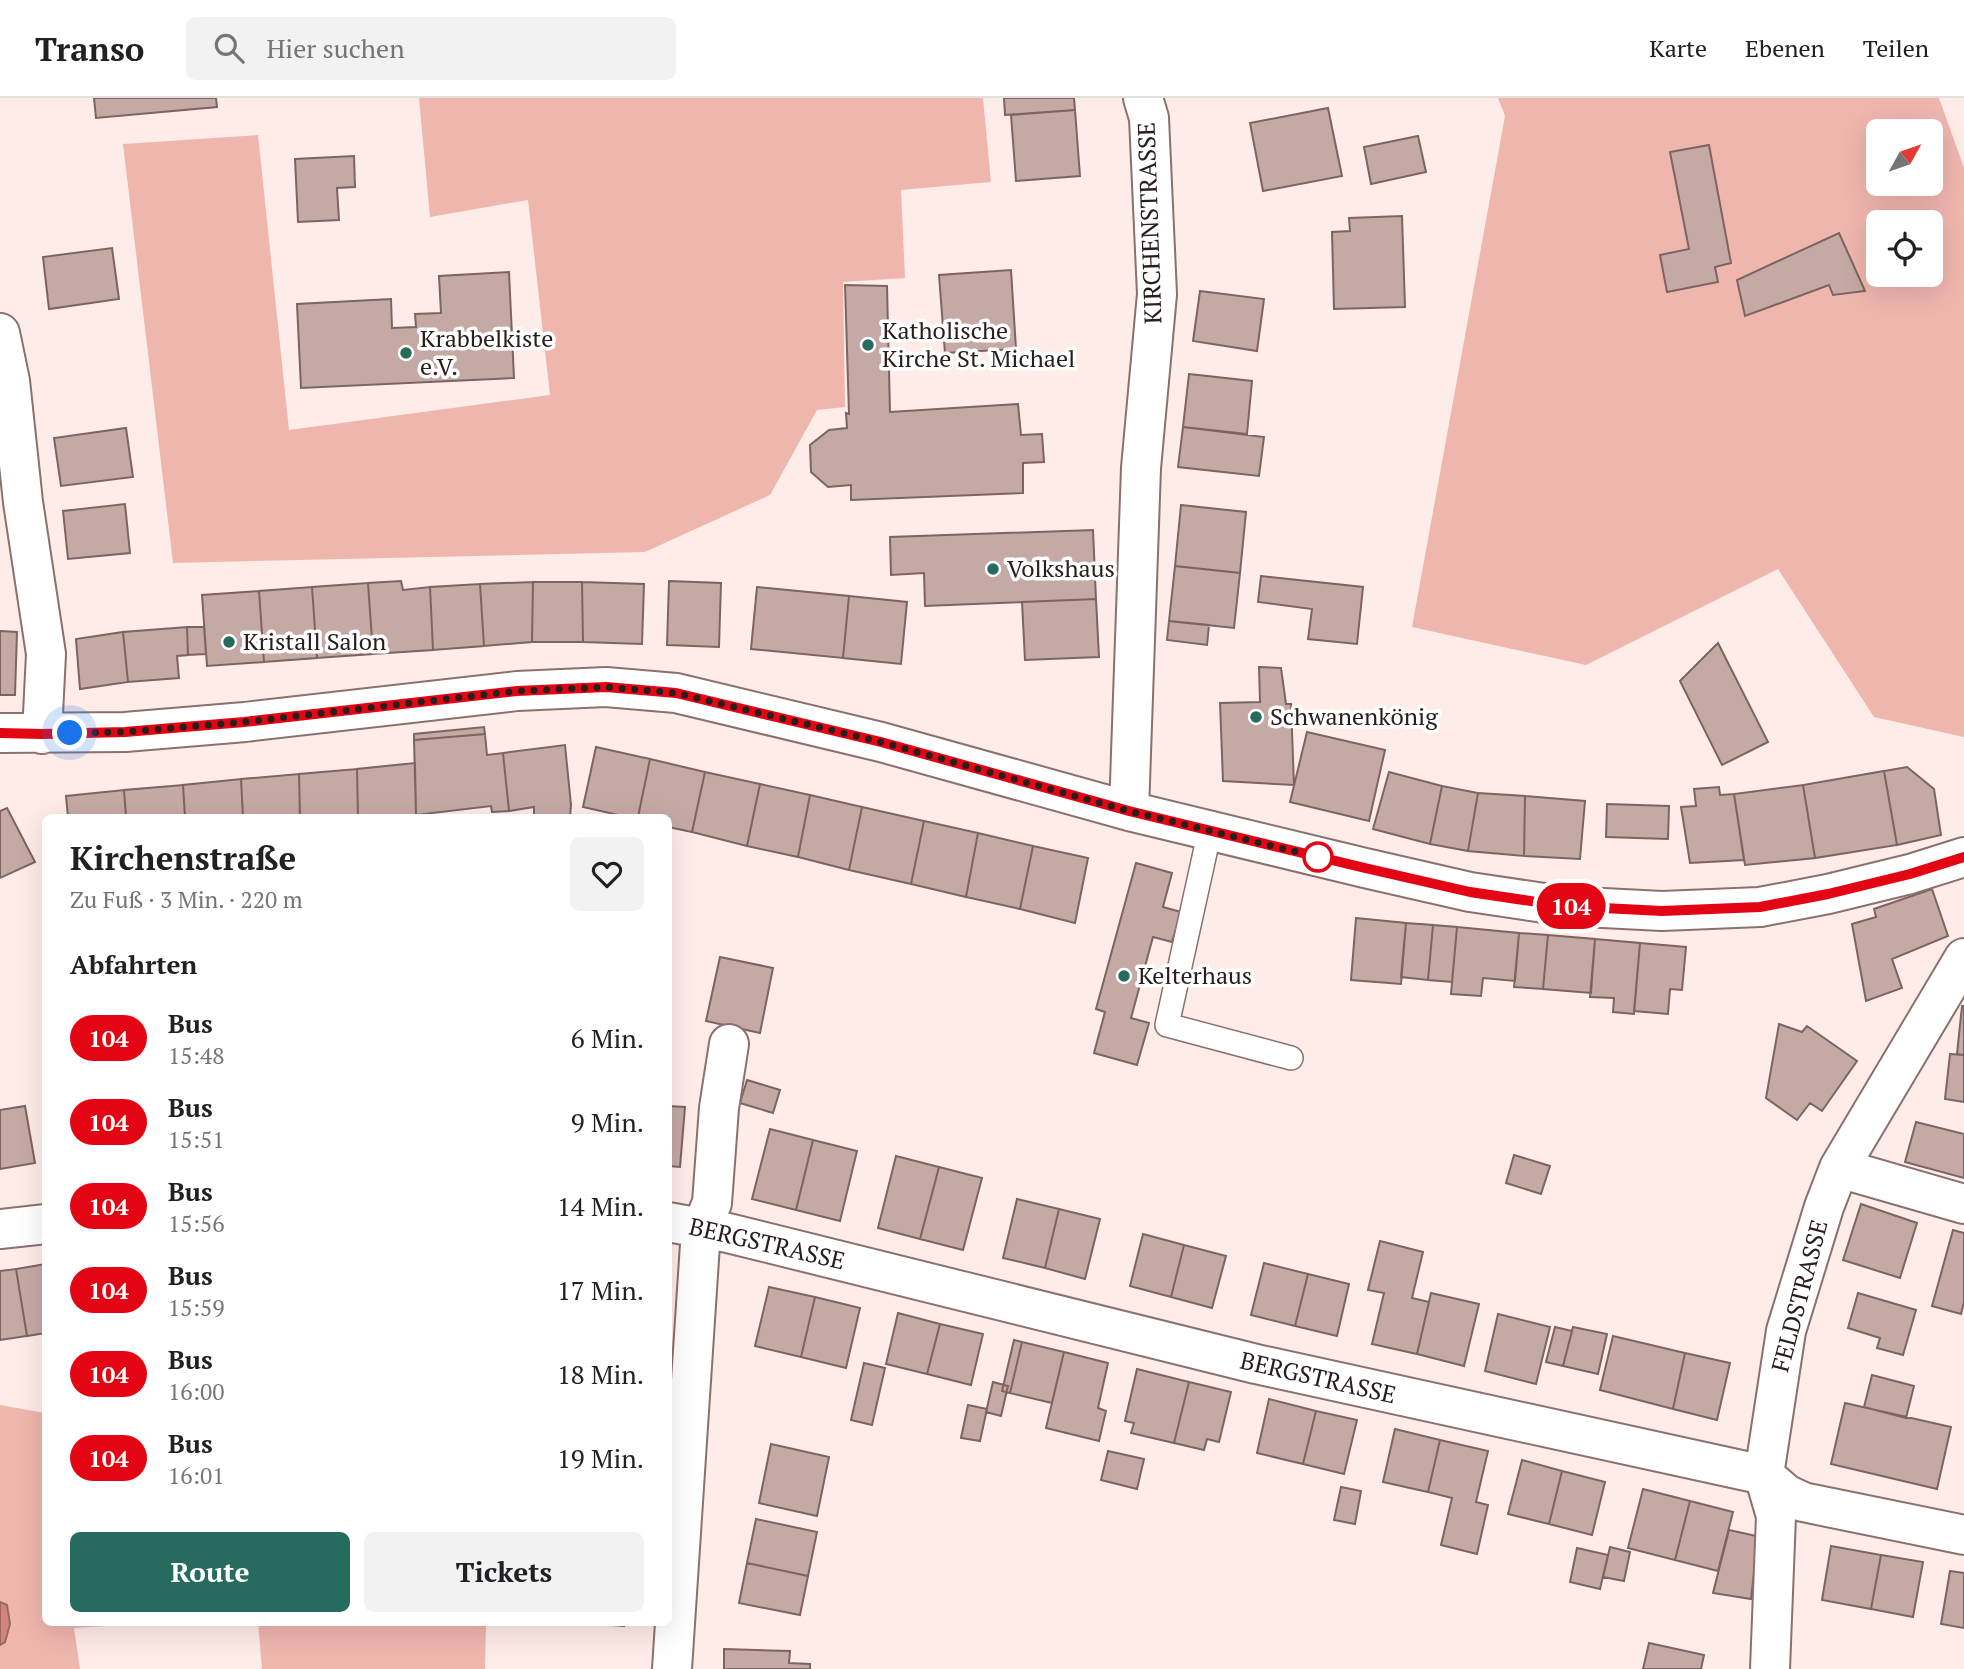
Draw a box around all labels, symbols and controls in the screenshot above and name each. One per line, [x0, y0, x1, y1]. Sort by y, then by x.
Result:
search box [186, 17, 676, 80]
text: Transo [35, 27, 144, 70]
icon: search [210, 29, 248, 67]
text: Hier suchen [266, 31, 405, 65]
text: Karte [1649, 32, 1707, 64]
text: Ebenen [1745, 32, 1825, 64]
text: Teilen [1863, 32, 1929, 64]
north arrow [1866, 119, 1942, 196]
map controls [1866, 119, 1943, 287]
street label: KIRCHENSTRASSE [1129, 122, 1169, 325]
button: locate [1866, 210, 1943, 287]
place label: Katholische Kirche St. Michael [882, 314, 1075, 374]
place label: Krabbelkiste e.V. [420, 322, 553, 382]
marker: Katholische Kirche St. Michael [860, 337, 876, 353]
marker: Krabbelkiste e.V. [398, 345, 414, 361]
place label: Volkshaus [1007, 552, 1115, 584]
marker: Volkshaus [985, 561, 1001, 577]
place label: Kristall Salon [243, 625, 386, 657]
marker: Kristall Salon [221, 634, 237, 650]
place label: Schwanenkönig [1270, 700, 1438, 732]
marker: Schwanenkönig [1248, 709, 1264, 725]
your location [52, 715, 87, 750]
text: Kirchenstraße [70, 836, 296, 879]
button: heart [570, 837, 644, 911]
unlabelled marker [1303, 842, 1333, 872]
line badge: 104 [1531, 883, 1611, 929]
text: Zu Fuß · 3 Min. · 220 m [70, 884, 303, 915]
text: 104 [1551, 890, 1591, 922]
text: Abfahrten [70, 947, 197, 981]
place label: Kelterhaus [1138, 959, 1252, 991]
marker: Kelterhaus [1116, 968, 1132, 984]
text: Bus [168, 1006, 213, 1040]
text: 6 Min. [571, 1021, 644, 1055]
text: 104 [88, 1022, 129, 1054]
text: 15:48 [168, 1040, 225, 1071]
text: Bus [168, 1090, 213, 1124]
text: 9 Min. [571, 1105, 644, 1139]
text: 104 [88, 1106, 129, 1138]
text: 15:51 [168, 1124, 225, 1155]
text: Bus [168, 1174, 213, 1208]
text: 14 Min. [557, 1189, 644, 1223]
text: 104 [88, 1190, 129, 1222]
text: 15:56 [168, 1208, 225, 1239]
street label: BERGSTRASSE [686, 1210, 848, 1276]
street label: FELDSTRASSE [1763, 1216, 1835, 1375]
text: Bus [168, 1258, 213, 1292]
text: 17 Min. [557, 1273, 644, 1307]
text: 104 [88, 1274, 129, 1306]
text: 15:59 [168, 1292, 225, 1323]
text: Bus [168, 1342, 213, 1376]
street label: BERGSTRASSE [1237, 1344, 1399, 1410]
text: 18 Min. [557, 1357, 644, 1391]
text: 104 [88, 1358, 129, 1390]
text: 16:00 [168, 1376, 225, 1407]
text: Bus [168, 1426, 213, 1460]
text: 19 Min. [557, 1441, 644, 1475]
text: 104 [88, 1442, 129, 1474]
text: 16:01 [168, 1460, 225, 1491]
button: Route [70, 1532, 350, 1612]
button: Tickets [364, 1532, 644, 1612]

